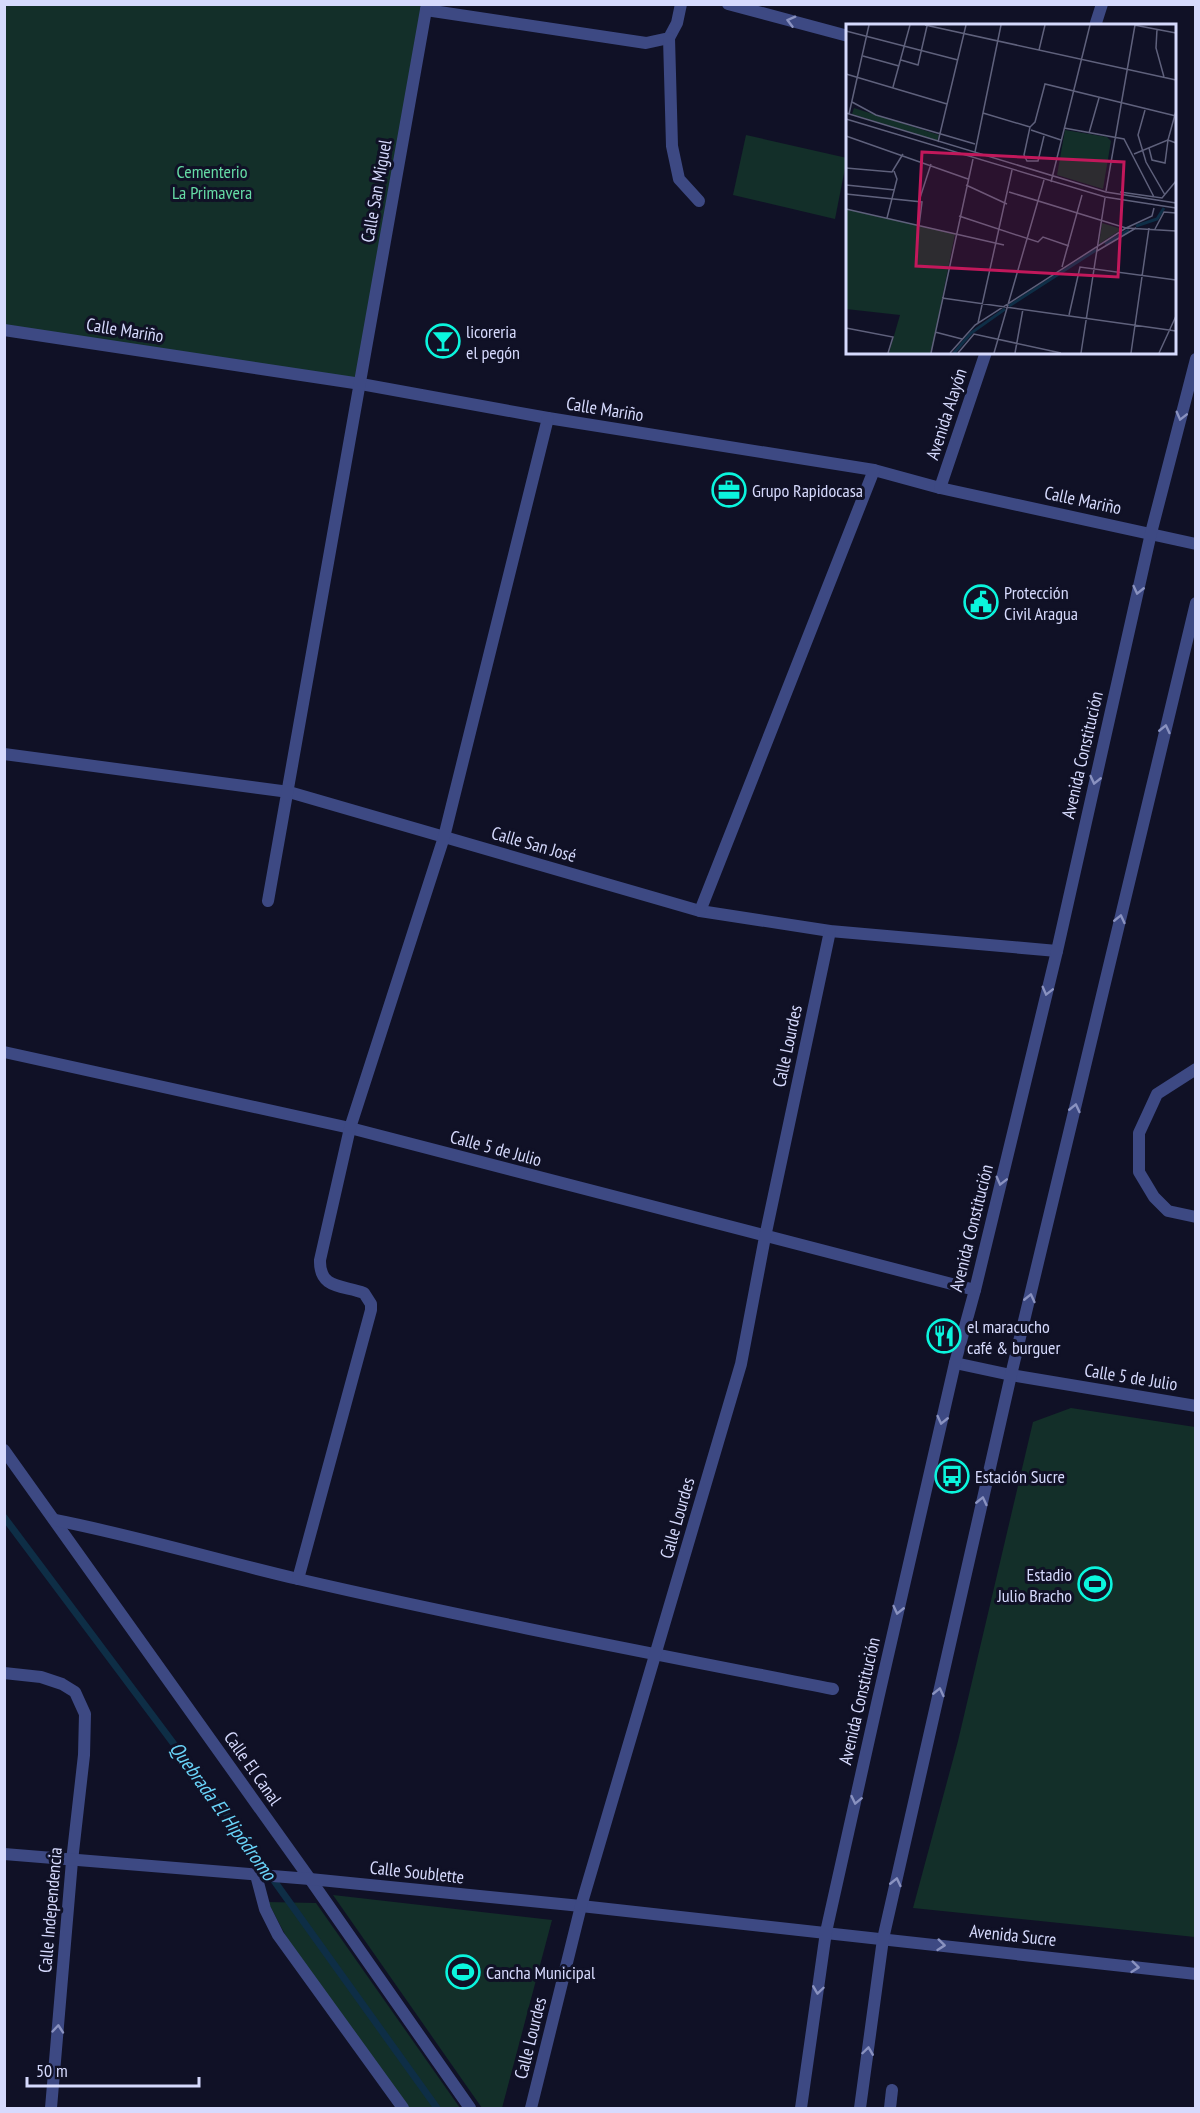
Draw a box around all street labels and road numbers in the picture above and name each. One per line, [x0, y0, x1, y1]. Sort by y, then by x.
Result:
street label: Calle San Miguel [356, 137, 396, 244]
street label: Calle Mariño [85, 313, 166, 347]
street label: Avenida Alayón [920, 365, 972, 463]
street label: Calle Mariño [565, 392, 646, 426]
street label: Calle Mariño [1042, 481, 1124, 519]
street label: Avenida Constitución [1056, 689, 1108, 821]
street label: Calle San José [489, 821, 579, 867]
street label: Calle Lourdes [767, 1003, 807, 1089]
street label: Calle 5 de Julio [448, 1125, 545, 1171]
street label: Avenida Constitución [944, 1162, 998, 1294]
street label: Calle 5 de Julio [1083, 1358, 1179, 1396]
street label: Calle Lourdes [654, 1475, 700, 1561]
street label: Avenida Constitución [833, 1635, 885, 1767]
street label: Calle El Canal [219, 1727, 287, 1810]
street label: Calle Independencia [33, 1846, 67, 1974]
street label: Calle Soublette [369, 1856, 465, 1888]
street label: Avenida Sucre [968, 1919, 1058, 1951]
street label: Calle Lourdes [509, 1995, 551, 2081]

